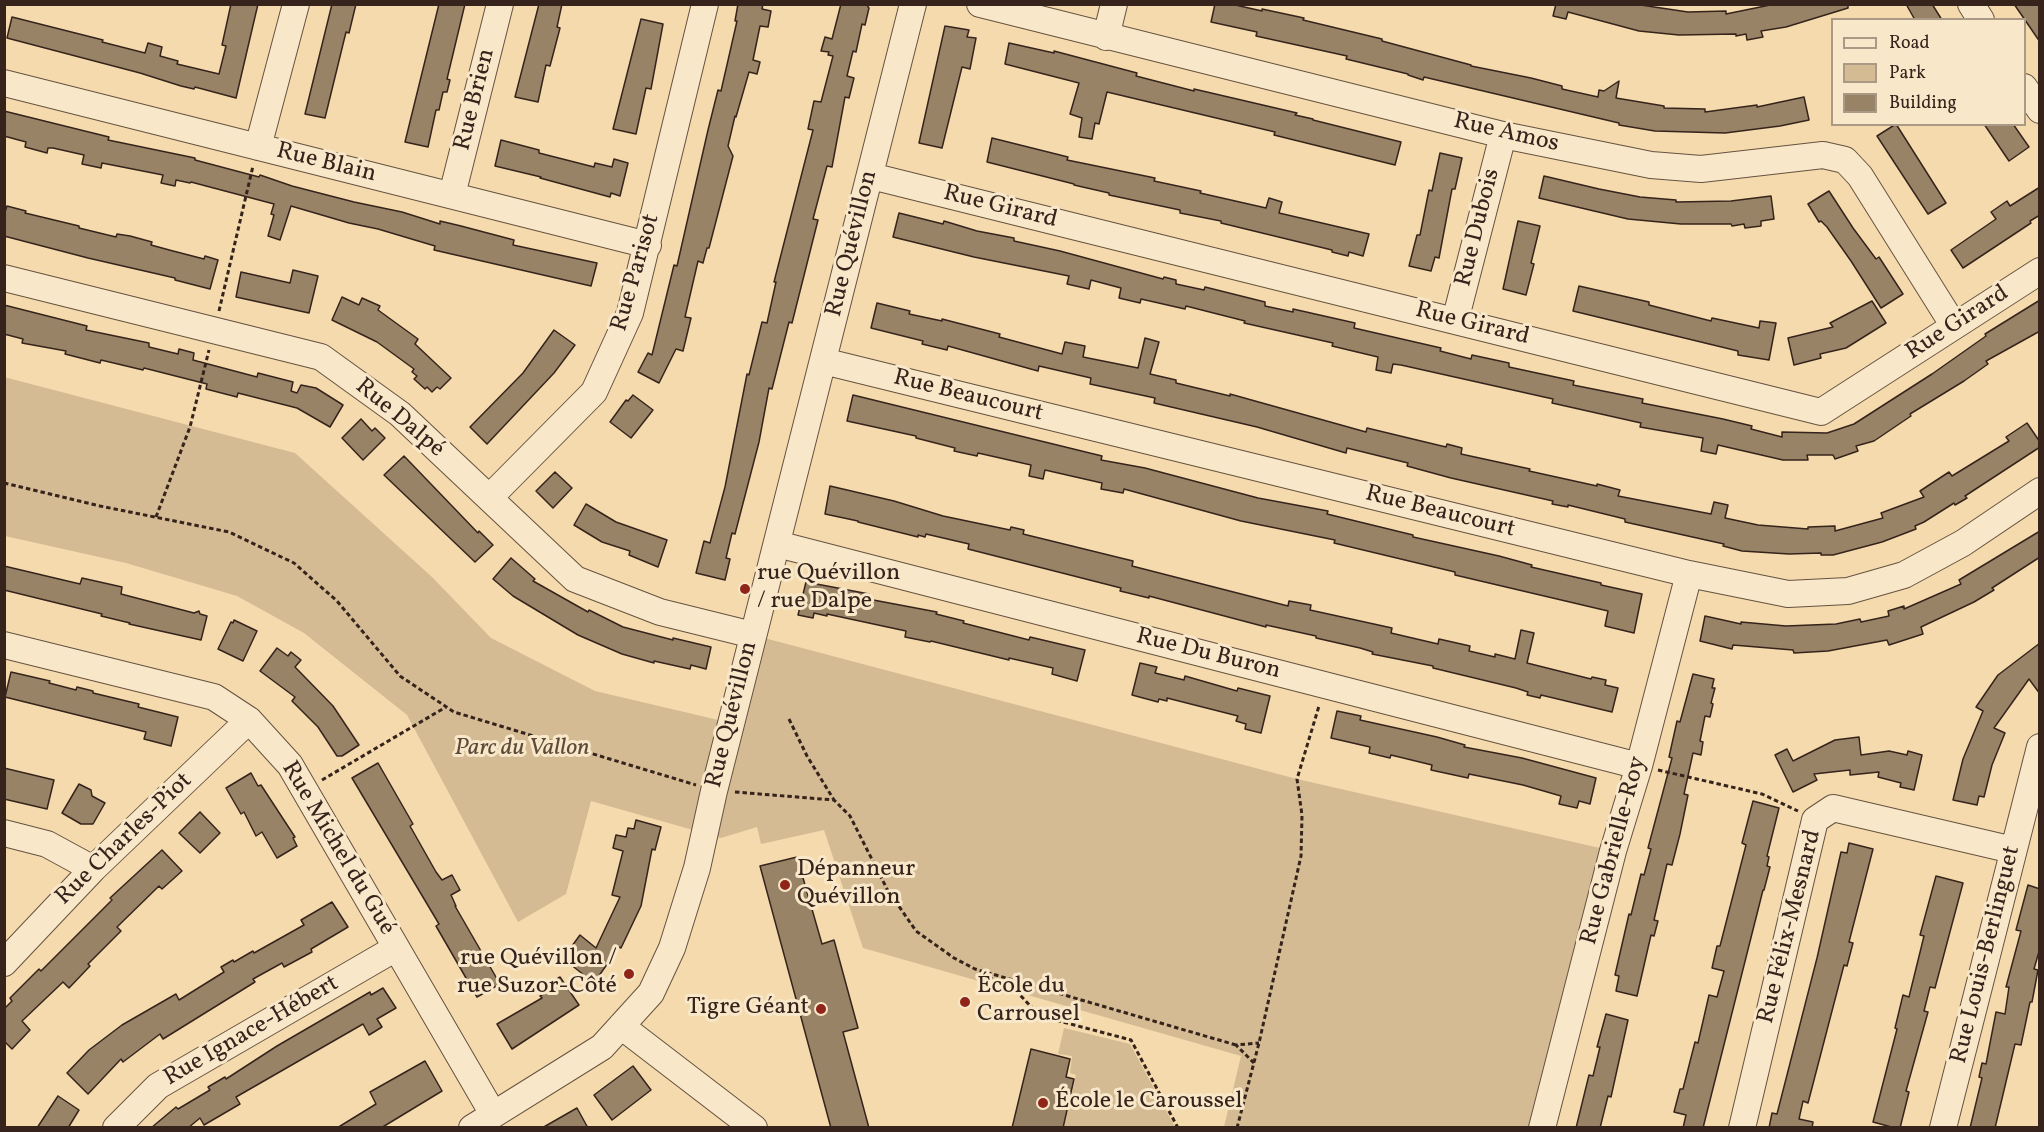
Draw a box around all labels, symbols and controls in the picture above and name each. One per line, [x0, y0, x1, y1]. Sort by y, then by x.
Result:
legend [1831, 18, 2026, 126]
text: Road [1889, 31, 1930, 56]
street label: Rue Brien [449, 46, 503, 154]
text: Park [1889, 61, 1926, 86]
text: Building [1889, 91, 1957, 116]
street label: Rue Amos [1450, 108, 1562, 160]
street label: Rue Blain [273, 138, 379, 190]
street label: Rue Dubois [1450, 166, 1508, 290]
street label: Rue Quévillon [821, 168, 885, 320]
street label: Rue Girard [940, 180, 1060, 236]
street label: Rue Parisot [607, 211, 667, 335]
street label: Rue Girard [1901, 280, 2015, 368]
street label: Rue Girard [1412, 297, 1532, 353]
street label: Rue Beaucourt [890, 364, 1046, 430]
street label: Rue Dalpé [348, 373, 450, 465]
street label: Rue Beaucourt [1362, 480, 1518, 546]
place label: rue Quévillon / rue Dalpe [757, 561, 900, 617]
marker: rue Quévillon / rue Dalpe [738, 582, 752, 596]
street label: Rue Du Buron [1133, 623, 1283, 687]
street label: Rue Quévillon [701, 639, 765, 791]
park label: Parc du Vallon [454, 736, 590, 764]
street label: Rue Gabrielle-Roy [1576, 754, 1654, 948]
street label: Rue Michel du Gué [274, 757, 400, 941]
street label: Rue Charles-Piot [51, 768, 199, 912]
street label: Rue Félix-Mesnard [1753, 827, 1829, 1027]
street label: Rue Louis-Berlinguet [1946, 843, 2028, 1067]
place label: Dépanneur Quévillon [797, 857, 915, 913]
marker: Dépanneur Quévillon [778, 878, 792, 892]
place label: rue Quévillon / rue Suzor-Côté [457, 946, 617, 1002]
marker: rue Quévillon / rue Suzor-Côté [622, 967, 636, 981]
street label: Rue Ignace-Hébert [159, 970, 345, 1094]
place label: École du Carrousel [977, 974, 1080, 1030]
place label: Tigre Géant [687, 995, 809, 1023]
marker: École du Carrousel [958, 995, 972, 1009]
marker: Tigre Géant [814, 1002, 828, 1016]
place label: École le Caroussel [1055, 1089, 1242, 1117]
marker: École le Caroussel [1036, 1096, 1050, 1110]

